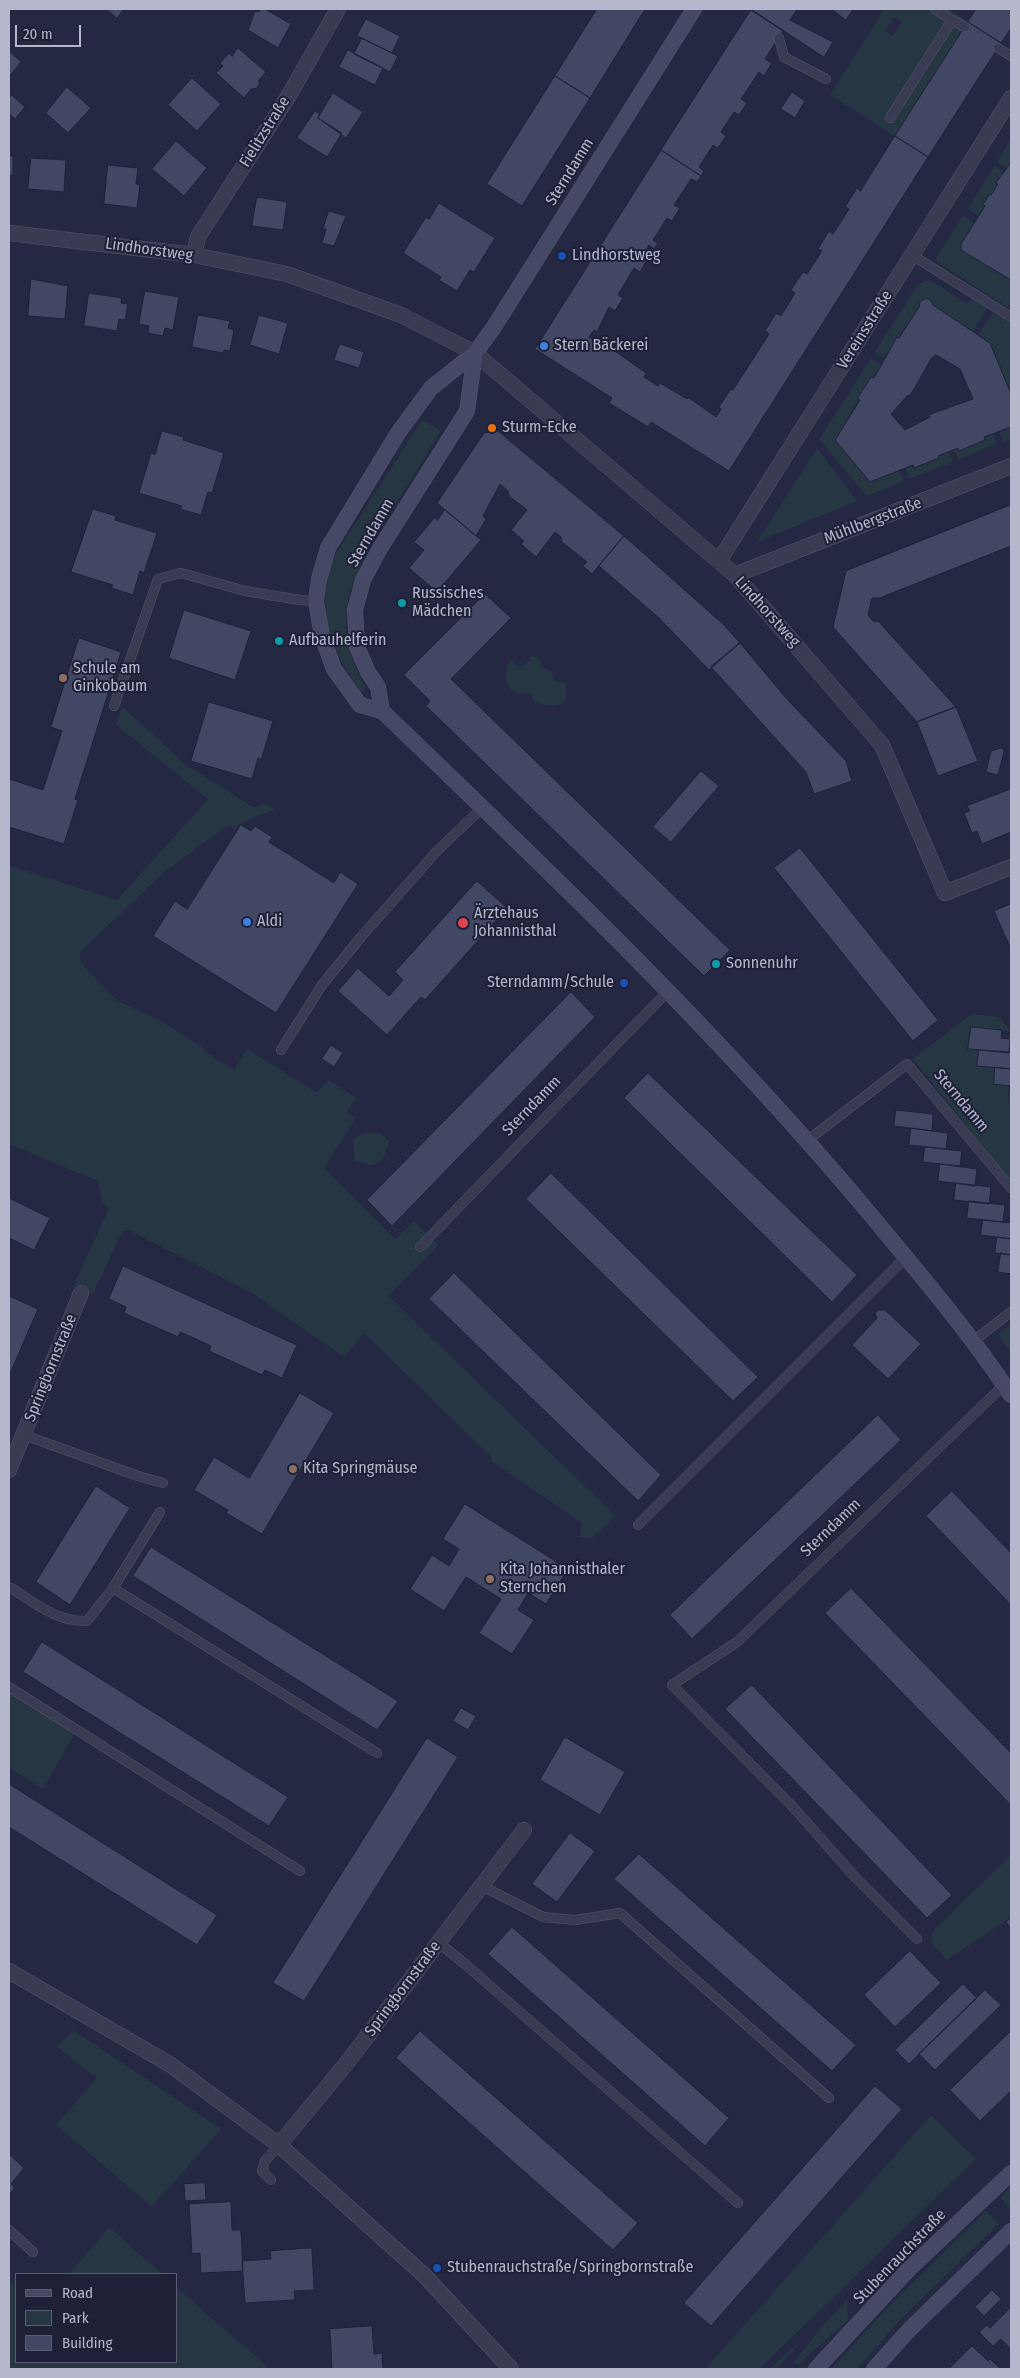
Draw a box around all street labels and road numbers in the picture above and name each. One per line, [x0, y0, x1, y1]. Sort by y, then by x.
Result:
street label: Fielitzstraße [236, 93, 294, 171]
street label: Sterndamm [542, 135, 598, 209]
street label: Lindhorstweg [104, 234, 194, 266]
street label: Vereinsstraße [833, 287, 897, 373]
street label: Mühlbergstraße [821, 494, 925, 548]
street label: Sterndamm [344, 495, 398, 571]
street label: Lindhorstweg [730, 573, 804, 651]
street label: Sterndamm [929, 1066, 993, 1136]
street label: Sterndamm [499, 1072, 565, 1140]
street label: Springbornstraße [21, 1311, 81, 1425]
street label: Sterndamm [797, 1495, 865, 1561]
street label: Springbornstraße [361, 1938, 445, 2040]
street label: Stubenrauchstraße [850, 2206, 950, 2308]

